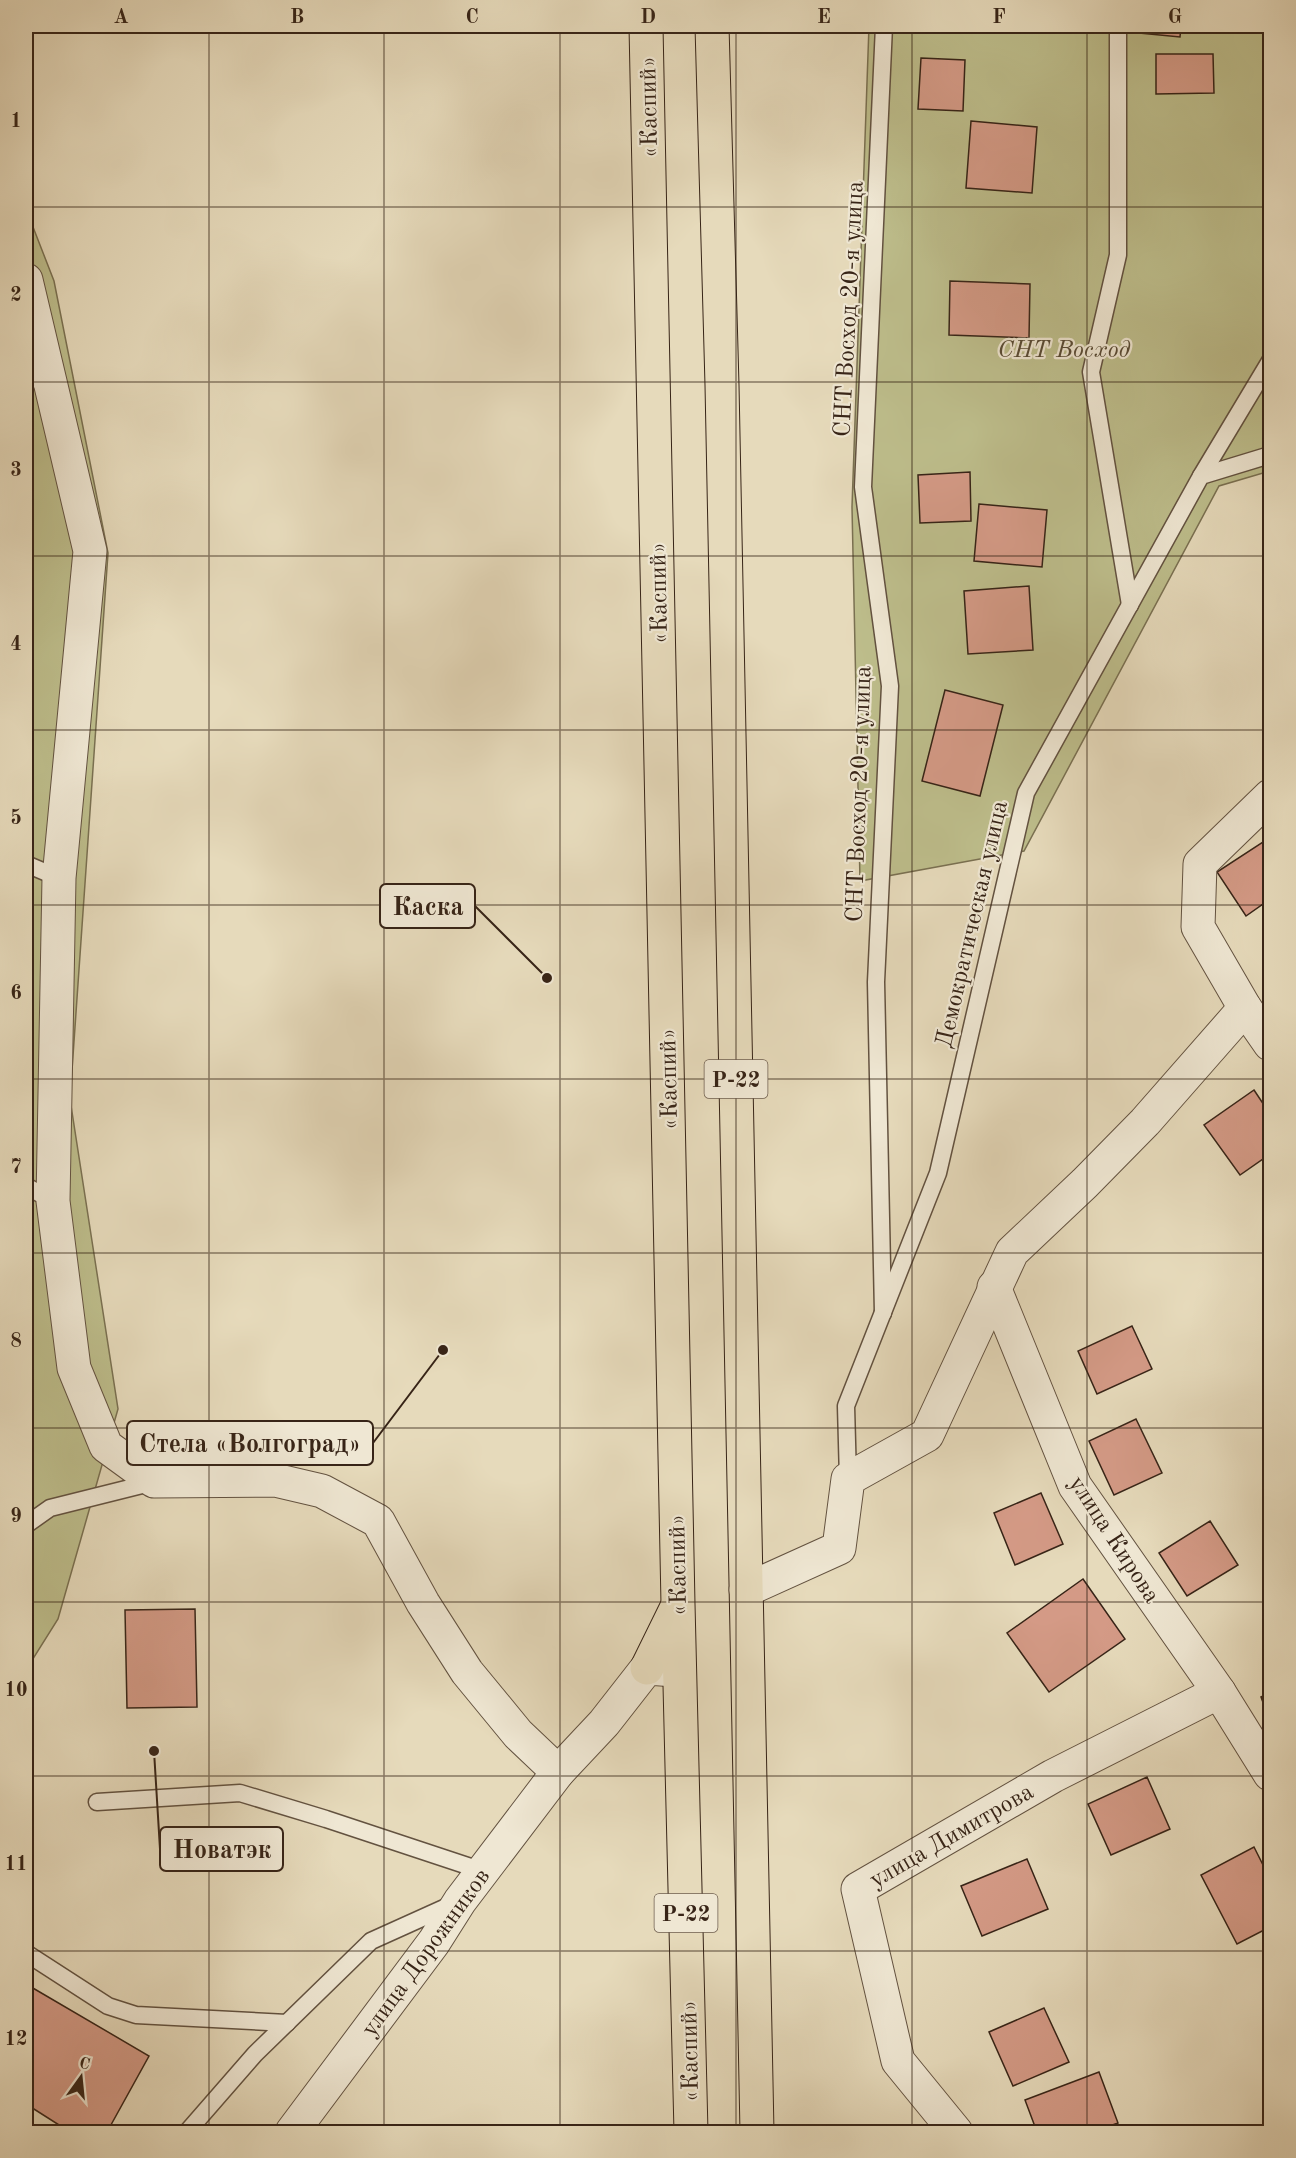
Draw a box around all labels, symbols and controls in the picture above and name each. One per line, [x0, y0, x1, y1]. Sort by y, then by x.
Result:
text: A [113, 8, 129, 28]
text: B [290, 8, 304, 28]
text: C [465, 8, 479, 28]
text: D [640, 8, 656, 28]
text: E [817, 8, 831, 28]
text: F [992, 8, 1006, 28]
text: G [1168, 8, 1182, 28]
street label: «Каспий» [637, 56, 663, 158]
text: 1 [10, 112, 22, 132]
street label: СНТ Восход 20-я улица [831, 180, 869, 438]
text: 2 [10, 286, 22, 306]
park label: СНТ Восход [998, 339, 1131, 363]
text: 3 [10, 461, 22, 481]
street label: «Каспий» [647, 542, 673, 644]
text: 4 [10, 635, 22, 655]
street label: СНТ Восход 20-я улица [844, 665, 876, 923]
street label: Демократическая улица [933, 798, 1013, 1050]
text: 5 [10, 808, 22, 829]
callout: Каска [380, 884, 475, 928]
text: Каска [392, 895, 464, 921]
text: 6 [10, 984, 22, 1004]
street label: «Каспий» [657, 1028, 683, 1130]
road number: Р-22 [704, 1060, 768, 1098]
text: 7 [10, 1158, 22, 1178]
text: 8 [10, 1332, 22, 1352]
callout: Стела «Волгоград» [127, 1421, 373, 1465]
text: Стела «Волгоград» [139, 1432, 361, 1458]
street label: улица Кирова [1063, 1472, 1163, 1608]
text: 9 [10, 1507, 22, 1527]
street label: «Каспий» [666, 1514, 692, 1616]
text: 10 [4, 1681, 28, 1701]
street label: улица Димитрова [866, 1780, 1038, 1893]
callout: Новатэк [160, 1827, 283, 1871]
text: Новатэк [173, 1838, 272, 1864]
text: 11 [4, 1855, 28, 1875]
street label: улица Дорожников [358, 1865, 495, 2041]
road number: Р-22 [654, 1894, 718, 1932]
street label: «Каспий» [678, 2000, 704, 2102]
text: 12 [4, 2030, 28, 2050]
north arrow [51, 2047, 111, 2107]
text: С [77, 2055, 92, 2074]

